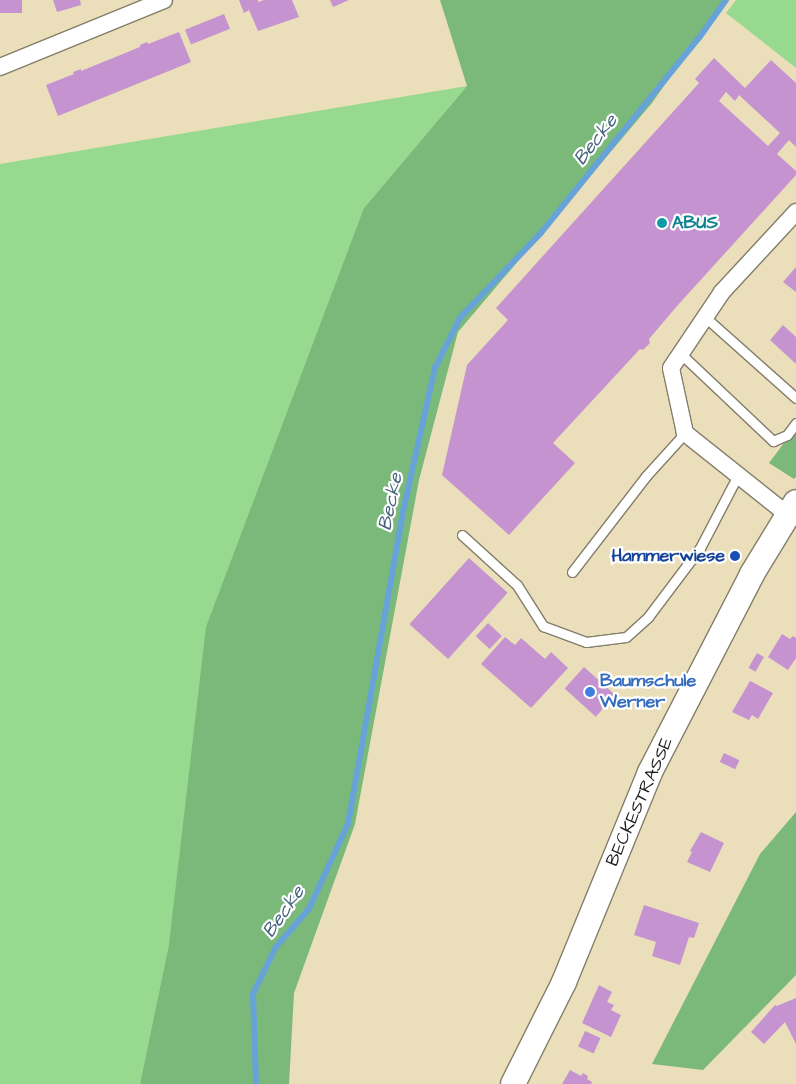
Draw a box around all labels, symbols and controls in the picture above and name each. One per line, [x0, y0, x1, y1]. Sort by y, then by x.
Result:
water label: Becke [569, 110, 623, 170]
place label: ABUS [672, 212, 718, 234]
marker: ABUS [656, 217, 668, 229]
water label: Becke [374, 471, 408, 533]
place label: Hammerwiese [611, 545, 725, 567]
marker: Hammerwiese [729, 550, 741, 562]
place label: Baumschule Werner [600, 671, 696, 714]
marker: Baumschule Werner [584, 686, 596, 698]
street label: BECKESTRASSE [602, 734, 678, 870]
water label: Becke [258, 882, 310, 942]

